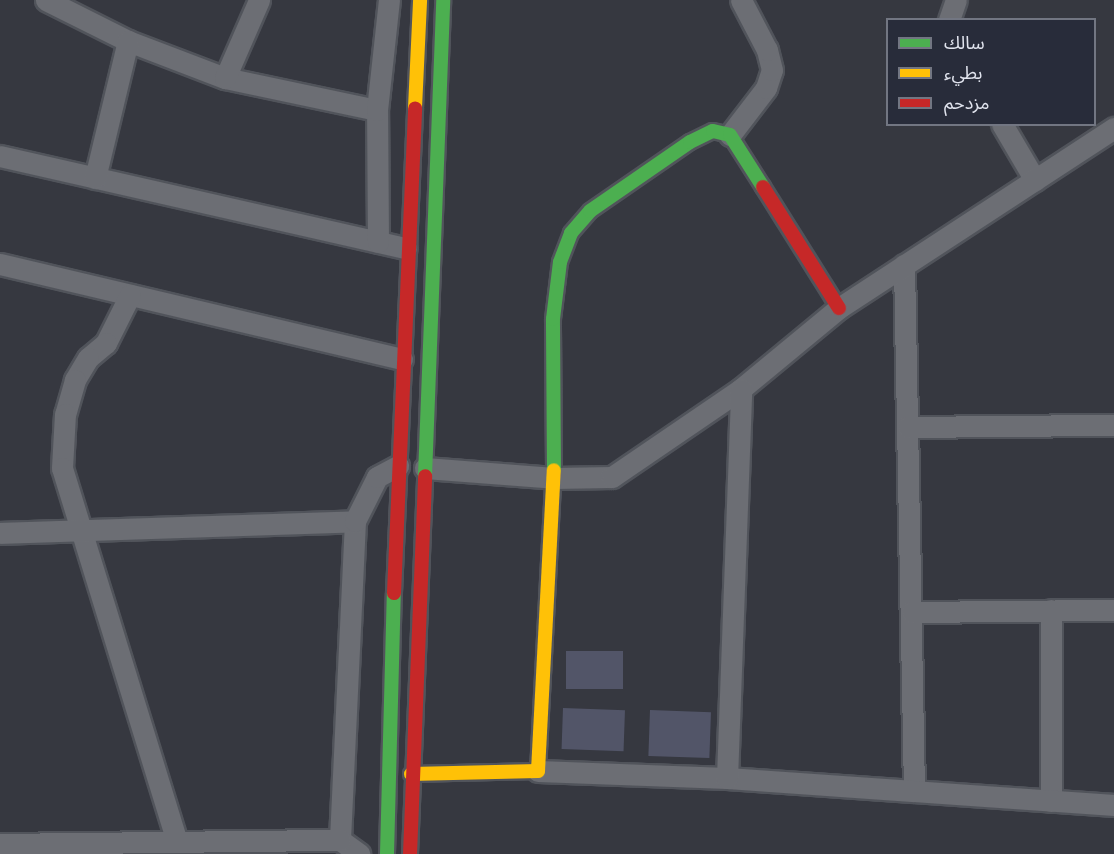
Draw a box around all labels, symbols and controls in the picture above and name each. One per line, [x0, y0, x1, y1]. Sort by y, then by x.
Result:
legend [886, 18, 1096, 126]
text: سالك [944, 32, 985, 54]
text: بطيء [944, 62, 982, 84]
text: مزدحم [944, 92, 989, 114]

